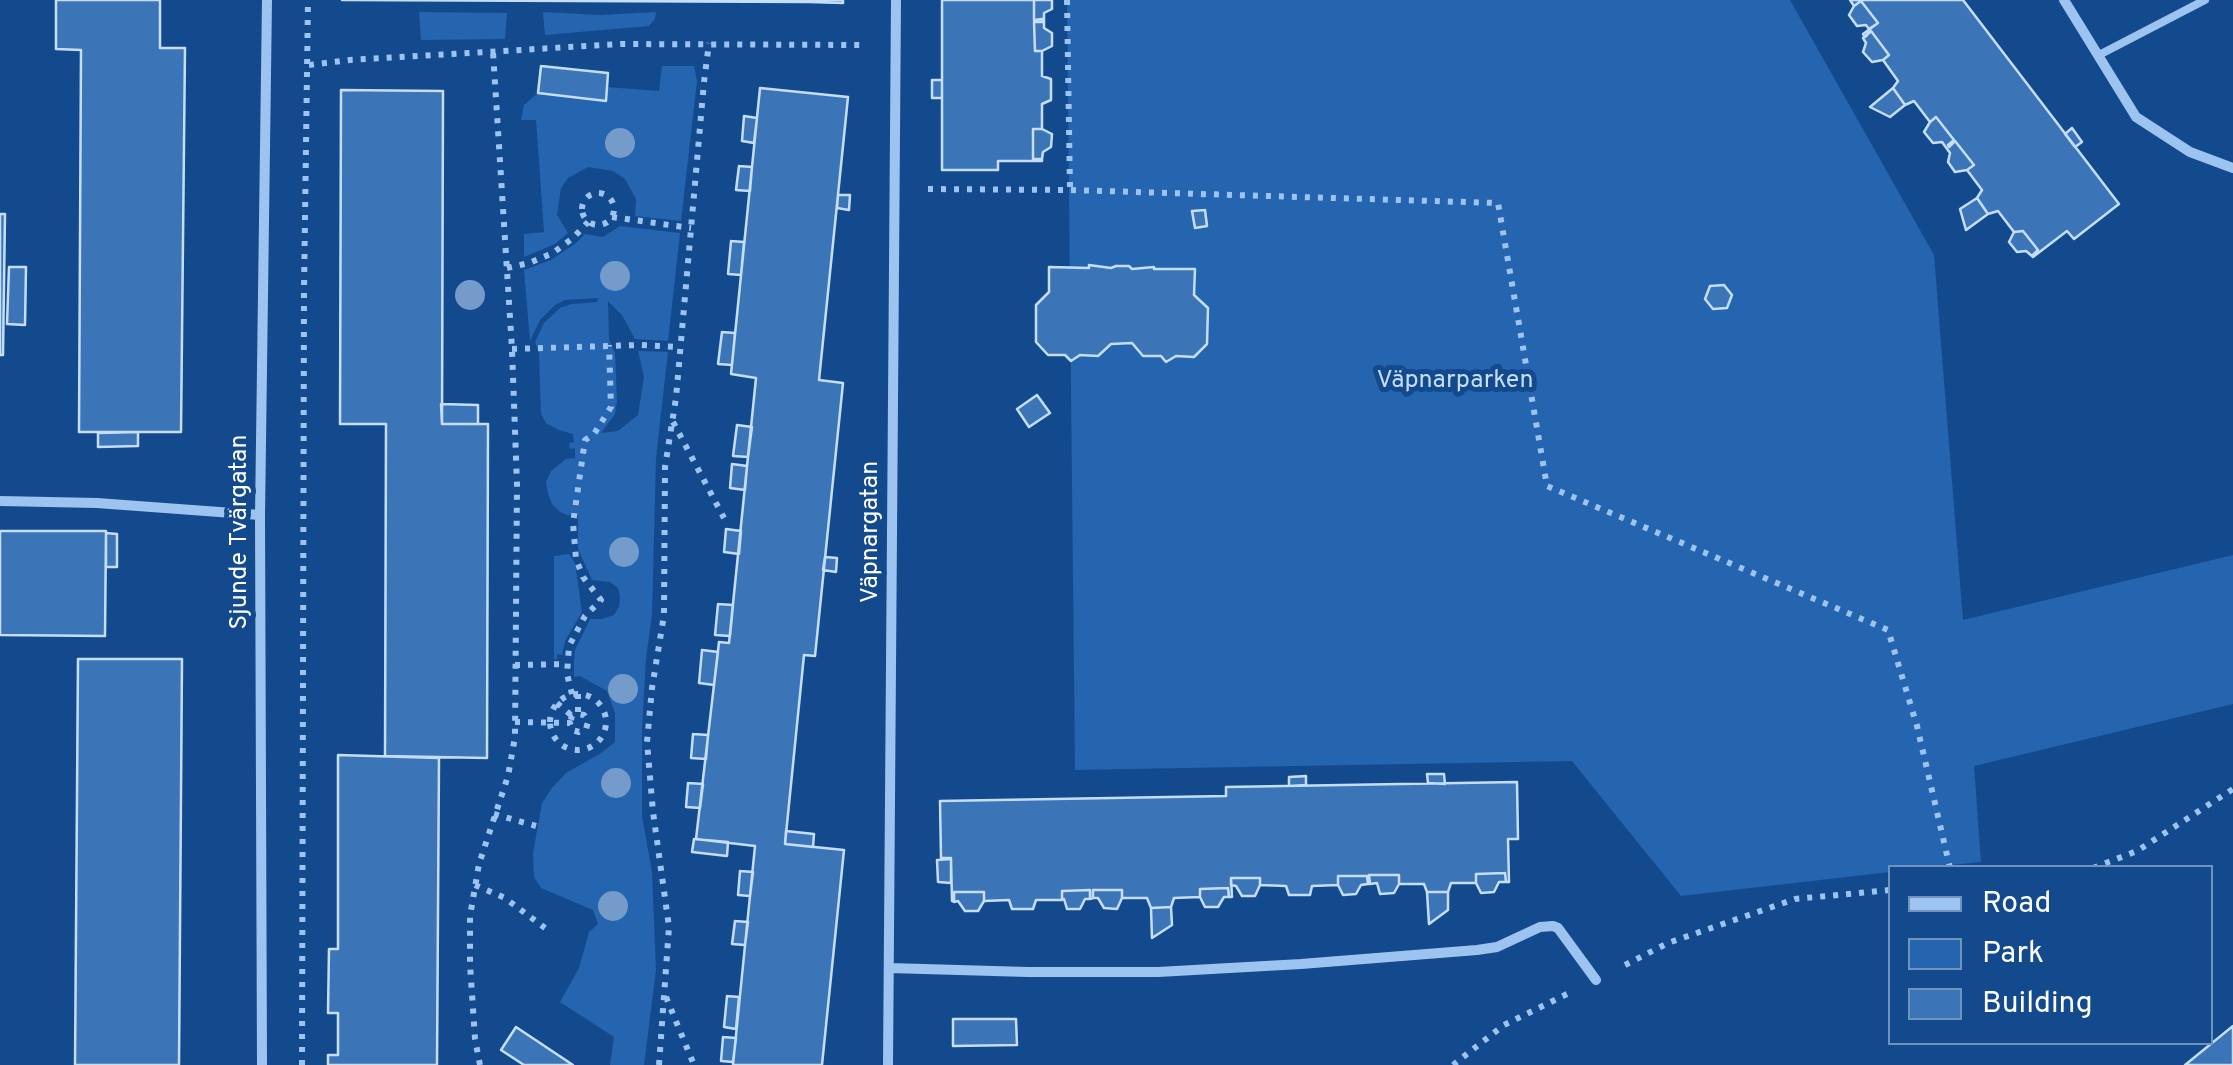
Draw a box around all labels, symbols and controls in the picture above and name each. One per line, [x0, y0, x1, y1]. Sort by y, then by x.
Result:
park label: Väpnarparken [1376, 367, 1534, 397]
street label: Sjunde Tvärgatan [226, 434, 256, 630]
street label: Väpnargatan [857, 461, 887, 603]
legend [1888, 865, 2213, 1045]
text: Road [1982, 886, 2051, 923]
text: Park [1982, 936, 2044, 973]
text: Building [1982, 986, 2093, 1023]

